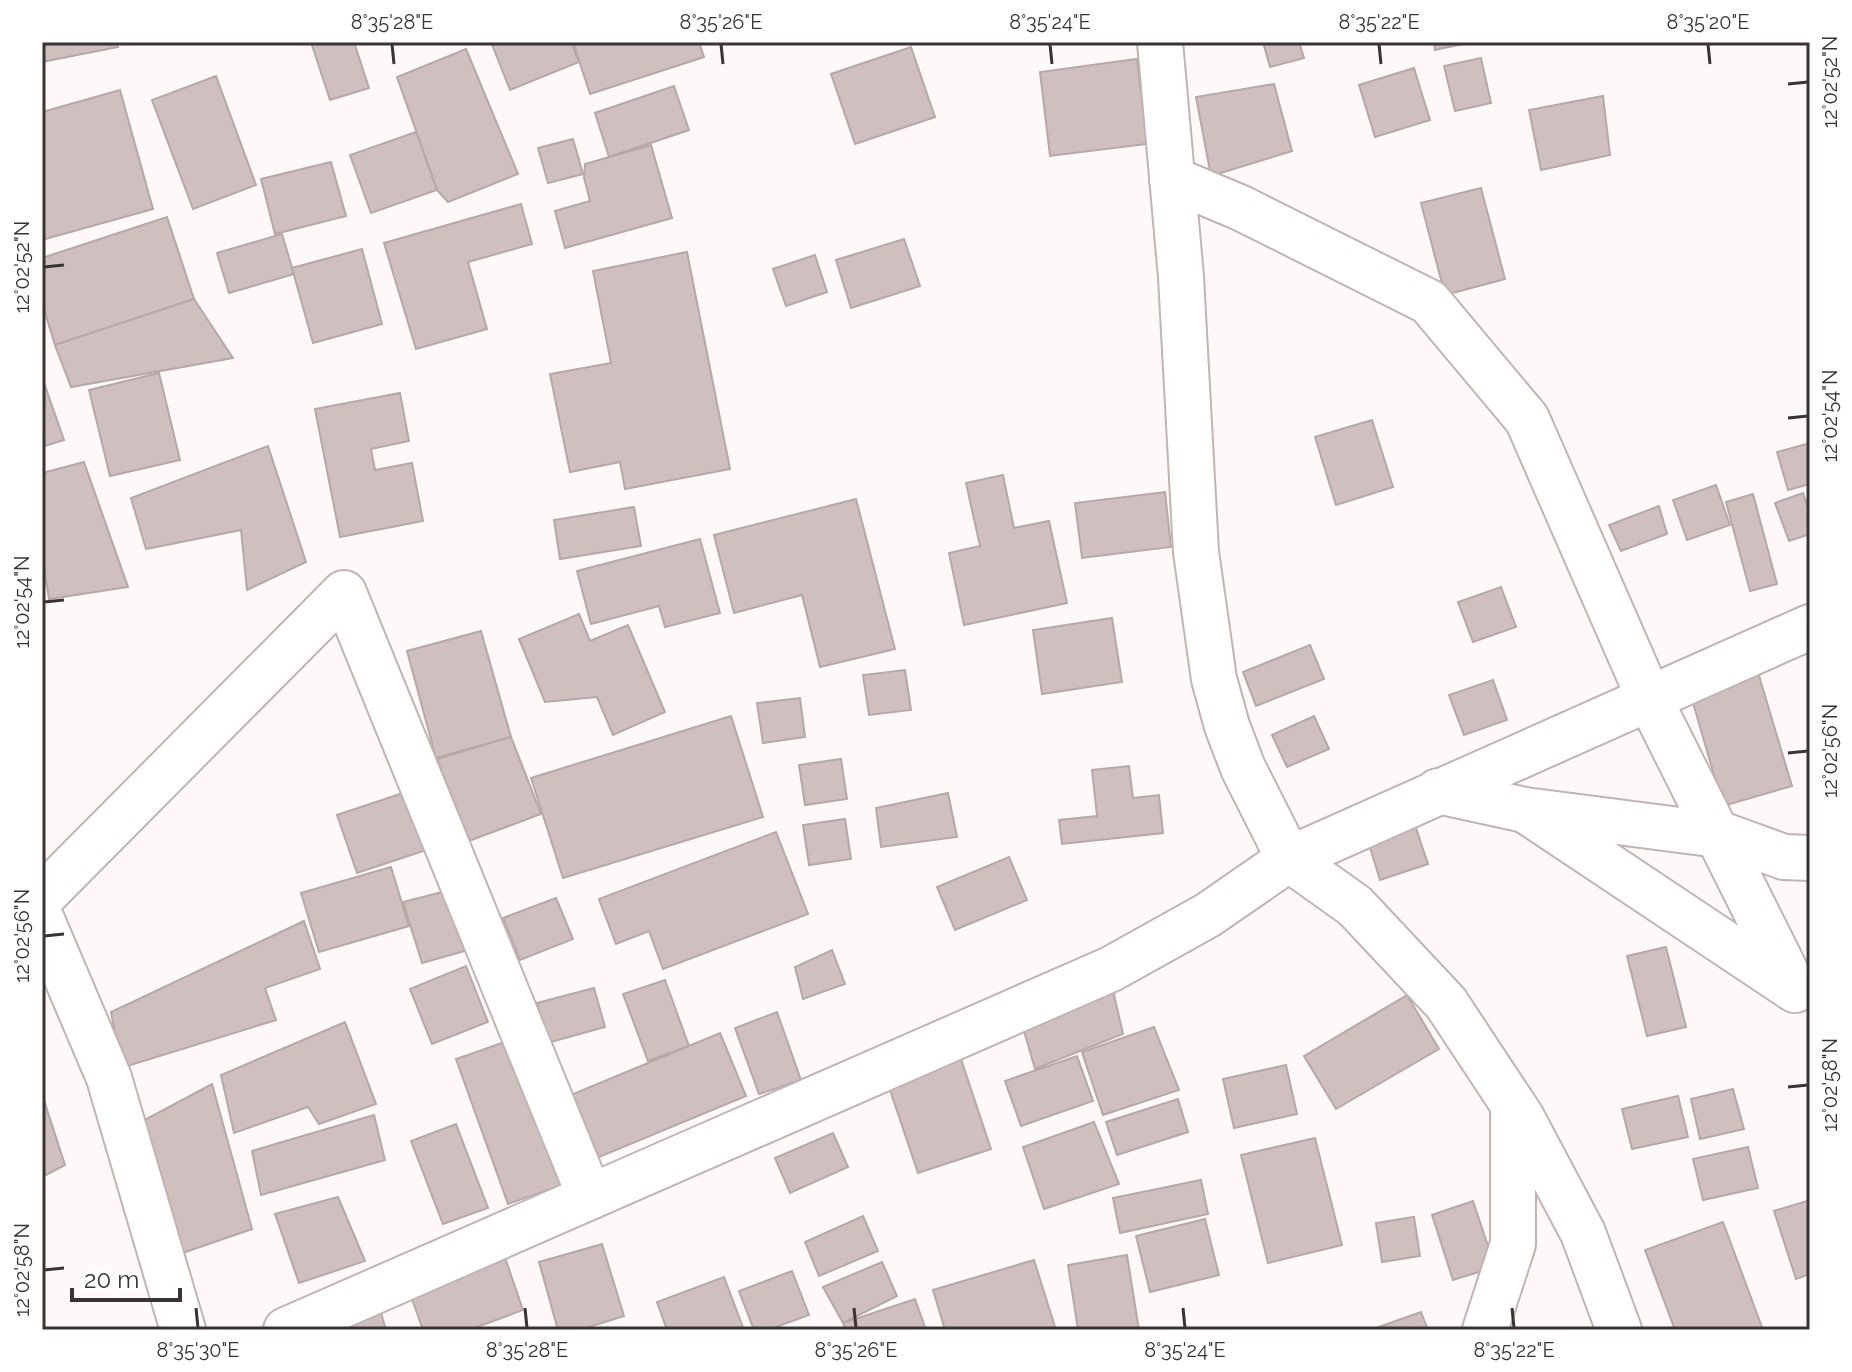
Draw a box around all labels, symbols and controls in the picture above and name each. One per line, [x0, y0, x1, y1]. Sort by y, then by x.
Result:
text: 8°35'28"E [351, 10, 433, 34]
text: 8°35'26"E [680, 10, 762, 34]
text: 8°35'24"E [1009, 10, 1091, 34]
text: 8°35'22"E [1338, 10, 1420, 34]
text: 8°35'20"E [1667, 10, 1749, 34]
text: 12°02'52"N [1818, 36, 1842, 128]
text: 12°02'52"N [10, 221, 34, 313]
text: 12°02'54"N [1818, 370, 1842, 462]
text: 12°02'54"N [10, 556, 34, 648]
text: 12°02'56"N [1818, 704, 1842, 798]
text: 12°02'56"N [10, 889, 34, 983]
text: 12°02'58"N [1818, 1038, 1842, 1132]
text: 12°02'58"N [10, 1223, 34, 1317]
scale bar [72, 1252, 180, 1302]
text: 20 m [84, 1265, 139, 1294]
text: 8°35'30"E [156, 1338, 240, 1362]
text: 8°35'28"E [486, 1338, 568, 1362]
text: 8°35'26"E [815, 1338, 897, 1362]
text: 8°35'24"E [1144, 1338, 1226, 1362]
text: 8°35'22"E [1473, 1338, 1555, 1362]

